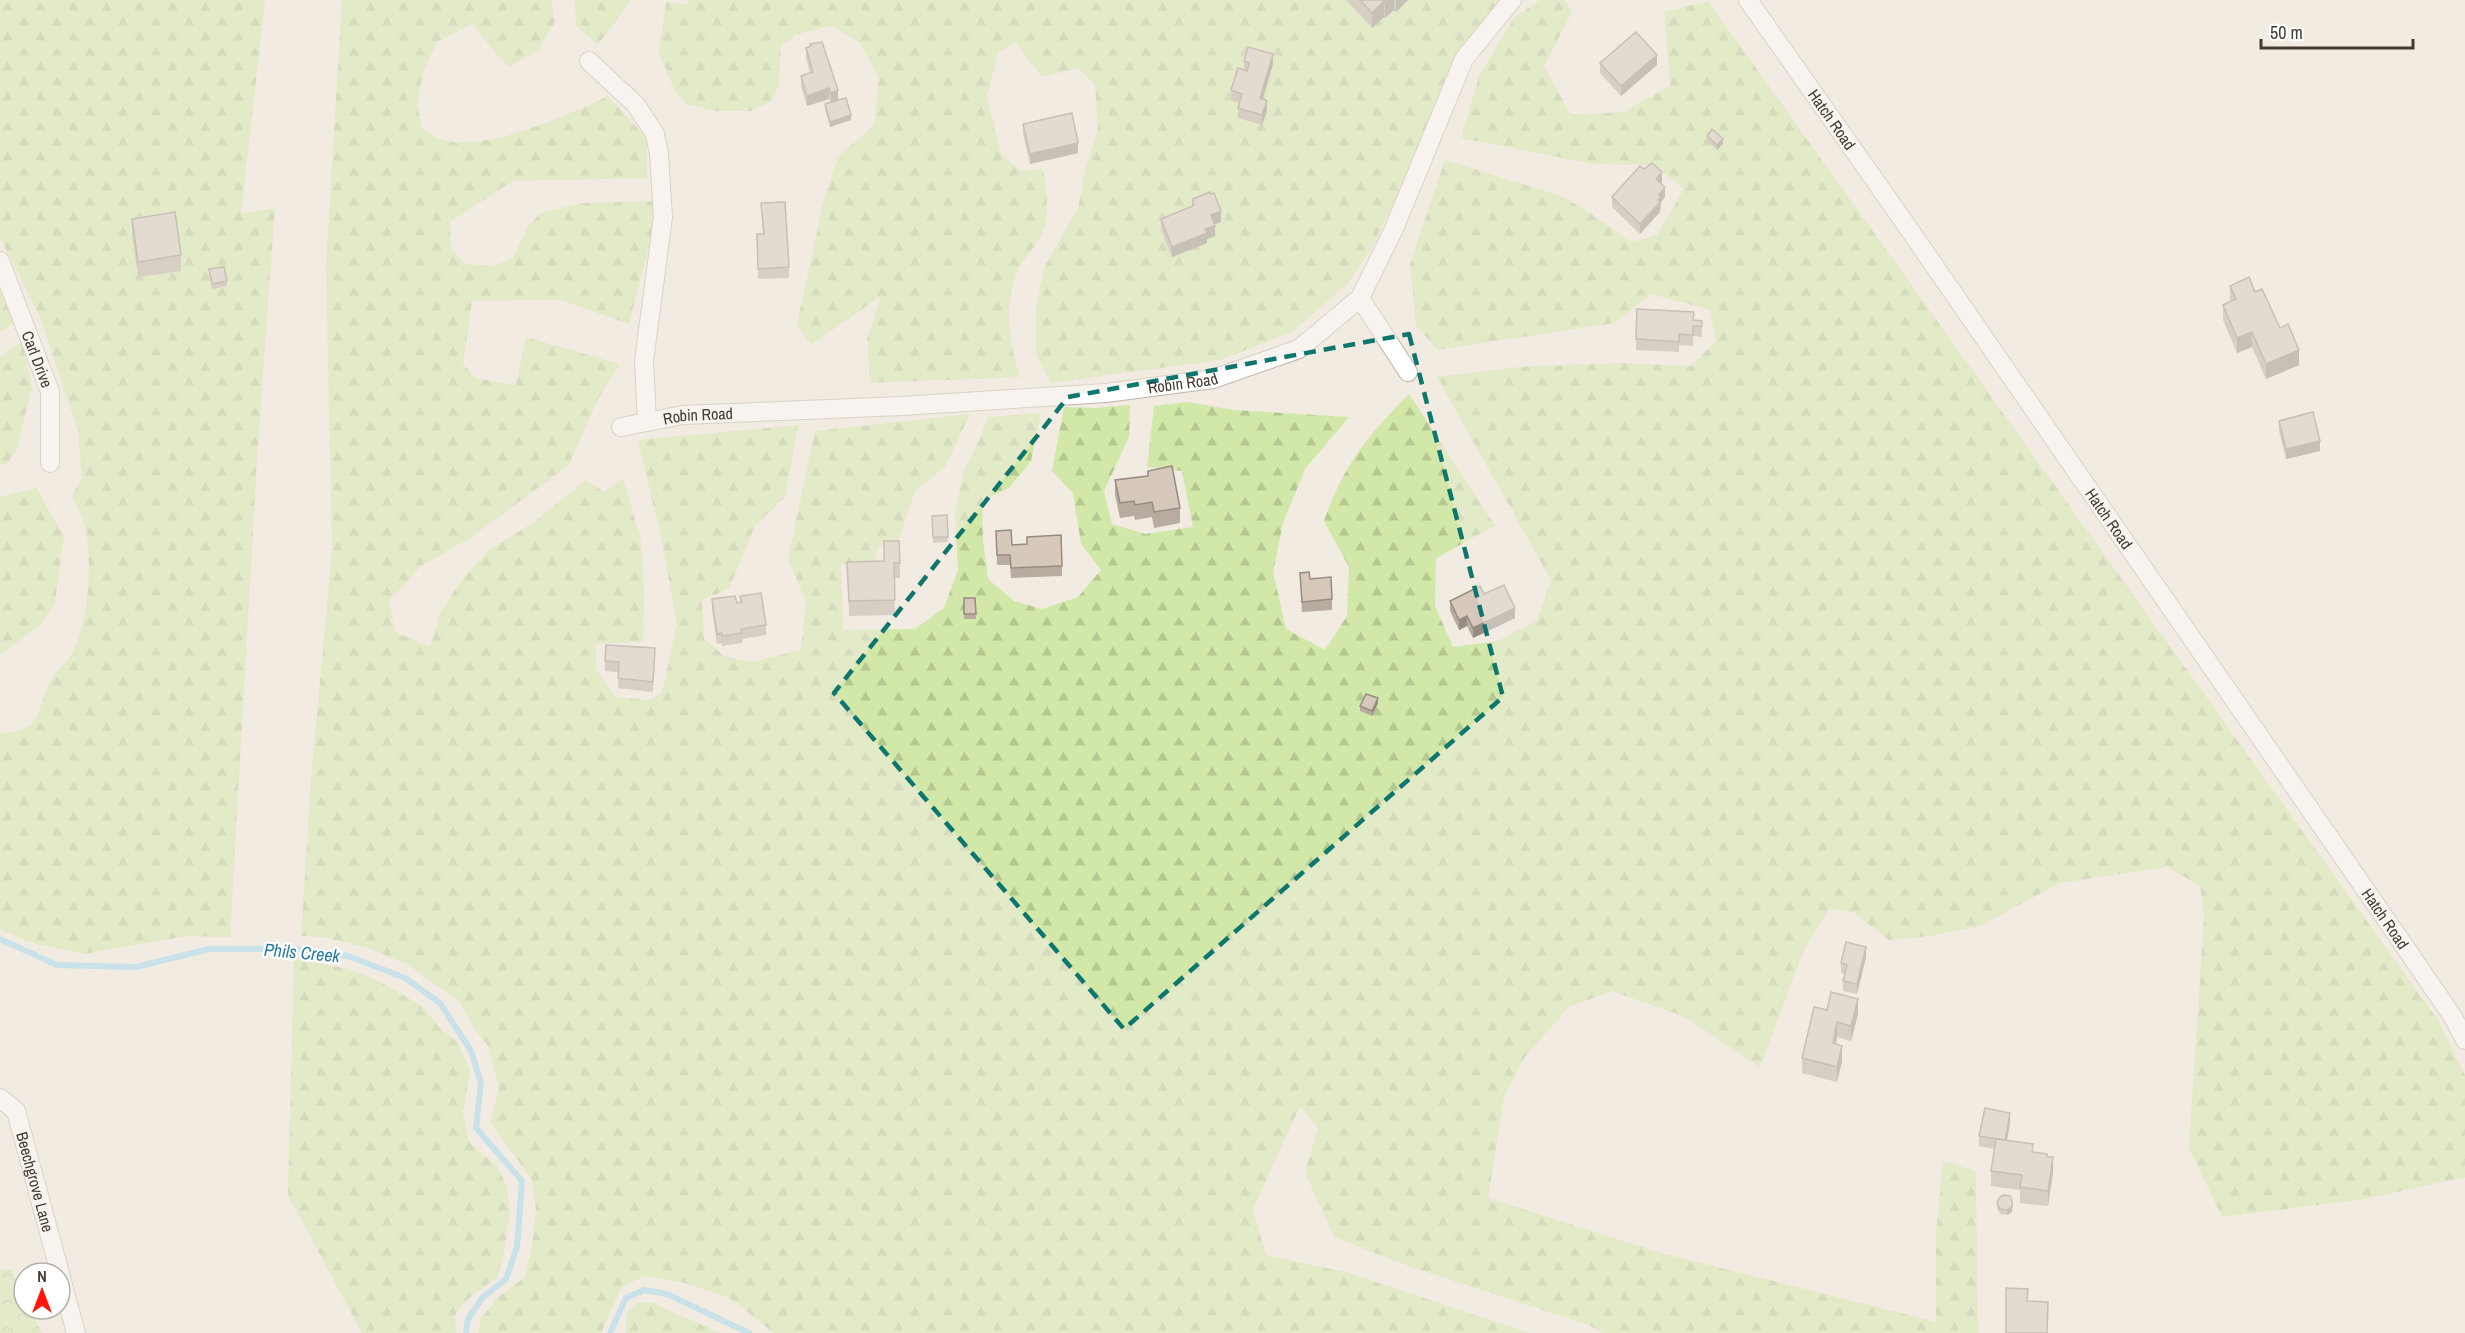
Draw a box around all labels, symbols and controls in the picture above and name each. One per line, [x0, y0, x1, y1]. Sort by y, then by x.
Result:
scale bar [2261, 12, 2412, 50]
text: 50 m [2270, 20, 2303, 45]
street label: Hatch Road [1803, 85, 1861, 154]
street label: Carl Drive [17, 328, 58, 391]
street label: Robin Road [1146, 367, 1221, 398]
street label: Robin Road [661, 402, 733, 430]
street label: Hatch Road [2080, 484, 2138, 553]
street label: Hatch Road [2357, 884, 2414, 953]
water label: Phils Creek [263, 937, 342, 968]
street label: Beechgrove Lane [11, 1129, 59, 1234]
north arrow [12, 1261, 72, 1321]
text: N [37, 1265, 47, 1287]

